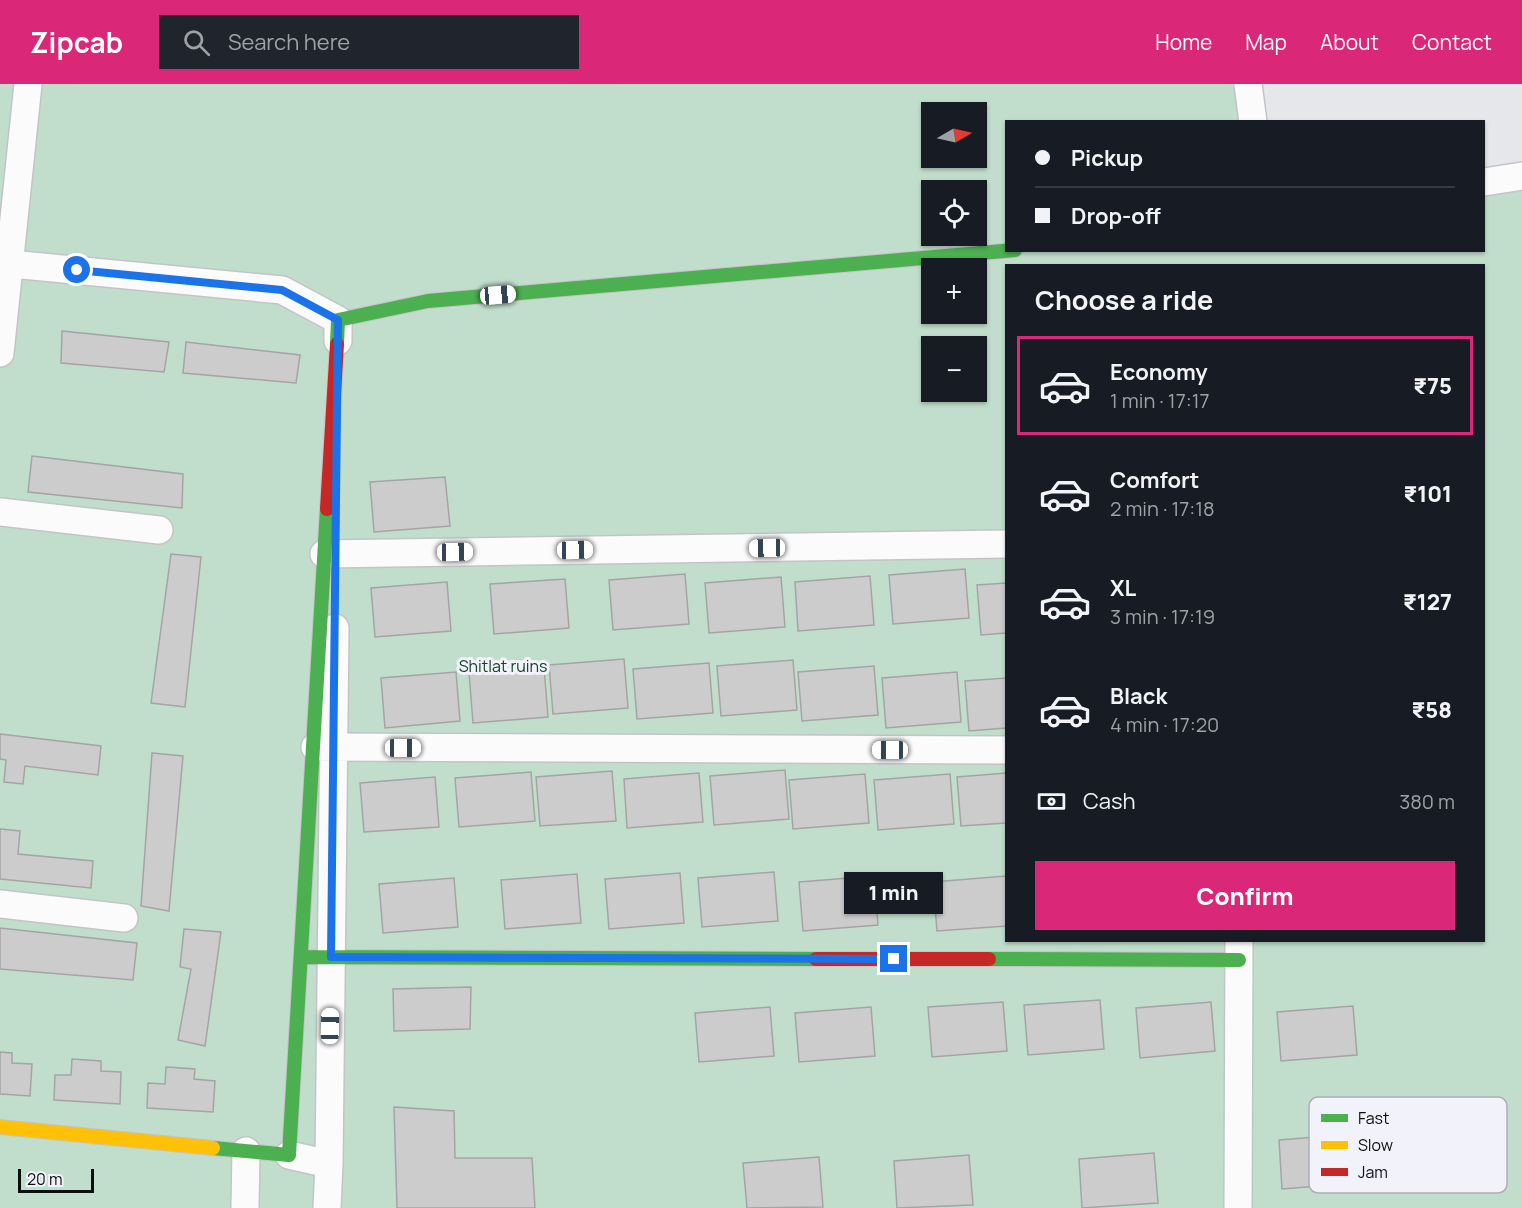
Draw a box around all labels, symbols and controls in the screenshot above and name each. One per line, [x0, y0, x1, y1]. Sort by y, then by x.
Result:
search box [159, 15, 579, 69]
text: Zipcab [30, 23, 123, 61]
icon: search [180, 26, 213, 59]
text: Search here [228, 27, 350, 57]
text: Home [1155, 28, 1212, 56]
text: Map [1245, 28, 1287, 56]
text: About [1320, 28, 1379, 56]
text: Contact [1412, 28, 1492, 56]
north arrow [921, 102, 987, 168]
map controls [921, 102, 987, 402]
text: Pickup [1071, 143, 1143, 173]
button: locate [921, 180, 987, 246]
text: Drop-off [1071, 201, 1161, 231]
route start [63, 256, 90, 283]
button: + [921, 258, 987, 324]
text: Choose a ride [1035, 281, 1213, 318]
car [479, 284, 517, 306]
button: − [921, 336, 987, 402]
text: Economy [1110, 357, 1208, 387]
icon: car [1038, 359, 1092, 413]
text: ₹75 [1413, 371, 1452, 401]
text: 1 min · 17:17 [1110, 387, 1210, 414]
text: Comfort [1110, 465, 1199, 495]
icon: car [1038, 467, 1092, 521]
text: ₹101 [1403, 479, 1452, 509]
text: 2 min · 17:18 [1110, 495, 1215, 522]
car [749, 539, 785, 557]
car [557, 541, 593, 559]
car [437, 543, 473, 561]
text: XL [1110, 573, 1136, 603]
icon: car [1038, 575, 1092, 629]
text: ₹127 [1403, 587, 1452, 617]
text: 3 min · 17:19 [1110, 603, 1215, 630]
park label: Shitlat ruins [459, 655, 547, 677]
text: Black [1110, 681, 1167, 711]
icon: car [1038, 683, 1092, 737]
text: ₹58 [1412, 695, 1452, 725]
text: 4 min · 17:20 [1110, 711, 1219, 738]
car [385, 739, 421, 757]
car [872, 741, 908, 759]
icon: cash [1035, 785, 1068, 818]
text: Cash [1083, 786, 1136, 816]
text: 380 m [1399, 788, 1455, 815]
button: Confirm [1035, 861, 1455, 930]
callout: 1 min [844, 872, 944, 914]
text: 1 min [868, 879, 919, 906]
route end [880, 945, 907, 972]
car [321, 1008, 339, 1044]
legend [1309, 1097, 1507, 1193]
text: Fast [1358, 1107, 1389, 1129]
text: Slow [1358, 1134, 1393, 1156]
text: Jam [1358, 1161, 1388, 1183]
scale bar [18, 1166, 94, 1194]
text: 20 m [27, 1168, 63, 1190]

